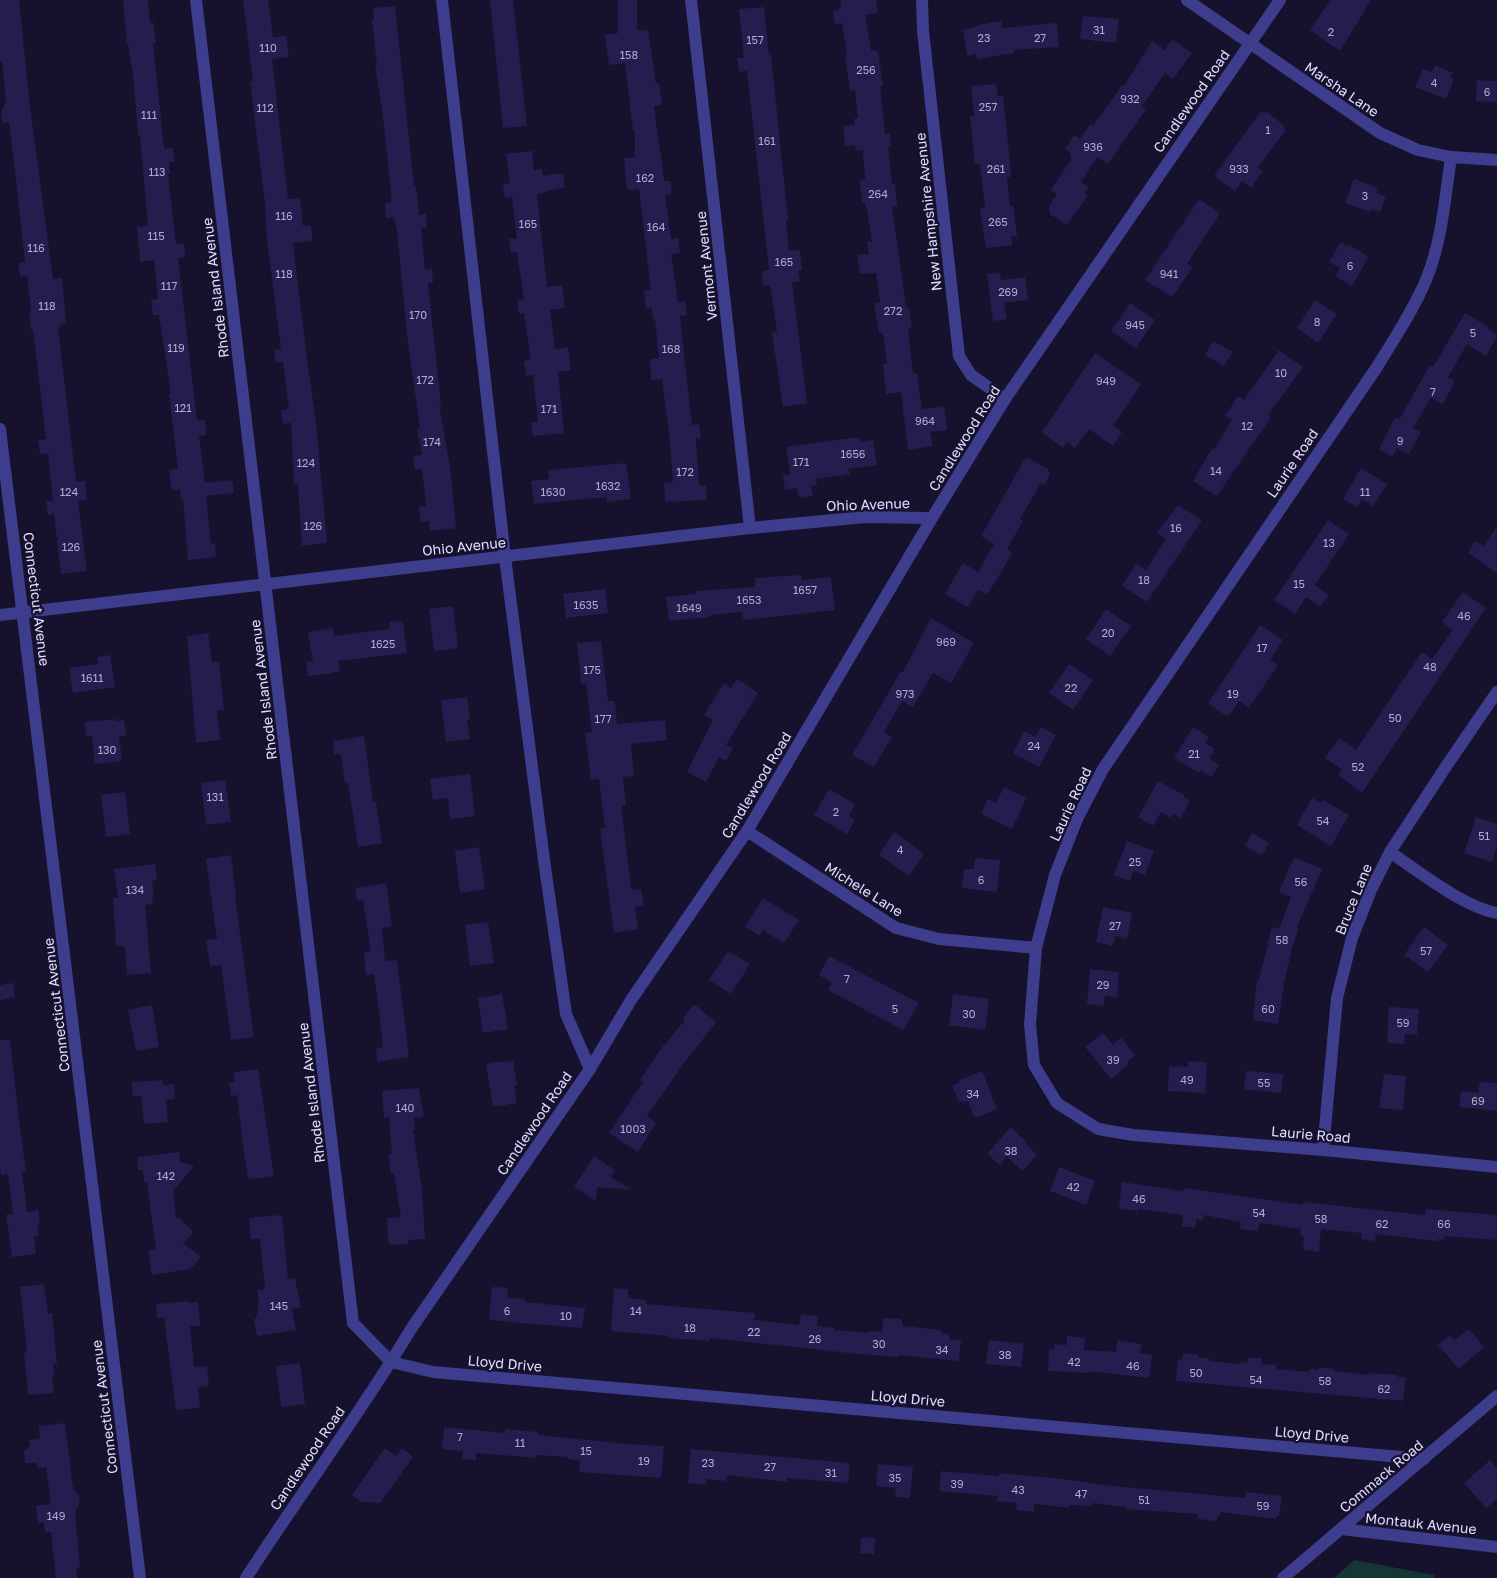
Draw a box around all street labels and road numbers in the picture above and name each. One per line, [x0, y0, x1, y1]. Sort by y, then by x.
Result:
street label: Candlewood Road [1149, 46, 1233, 156]
street label: Marsha Lane [1302, 58, 1382, 120]
street label: New Hampshire Avenue [911, 132, 945, 292]
street label: Vermont Avenue [692, 210, 720, 322]
street label: Rhode Island Avenue [198, 217, 232, 359]
street label: Candlewood Road [925, 382, 1003, 494]
street label: Laurie Road [1263, 425, 1321, 501]
street label: Ohio Avenue [826, 494, 910, 514]
street label: Connecticut Avenue [20, 531, 54, 667]
street label: Ohio Avenue [421, 533, 507, 559]
street label: Rhode Island Avenue [246, 619, 280, 761]
street label: Candlewood Road [717, 729, 795, 841]
street label: Laurie Road [1045, 764, 1095, 844]
street label: Michele Lane [822, 858, 906, 920]
street label: Bruce Lane [1331, 861, 1375, 937]
street label: Connecticut Avenue [39, 937, 73, 1073]
street label: Rhode Island Avenue [294, 1022, 328, 1164]
street label: Candlewood Road [493, 1068, 575, 1178]
street label: Laurie Road [1271, 1122, 1351, 1146]
street label: Connecticut Avenue [87, 1339, 121, 1475]
street label: Lloyd Drive [467, 1351, 543, 1375]
street label: Lloyd Drive [870, 1386, 946, 1410]
street label: Candlewood Road [266, 1403, 348, 1513]
street label: Lloyd Drive [1274, 1422, 1350, 1446]
street label: Commack Road [1336, 1436, 1426, 1516]
street label: Montauk Avenue [1365, 1509, 1477, 1537]

